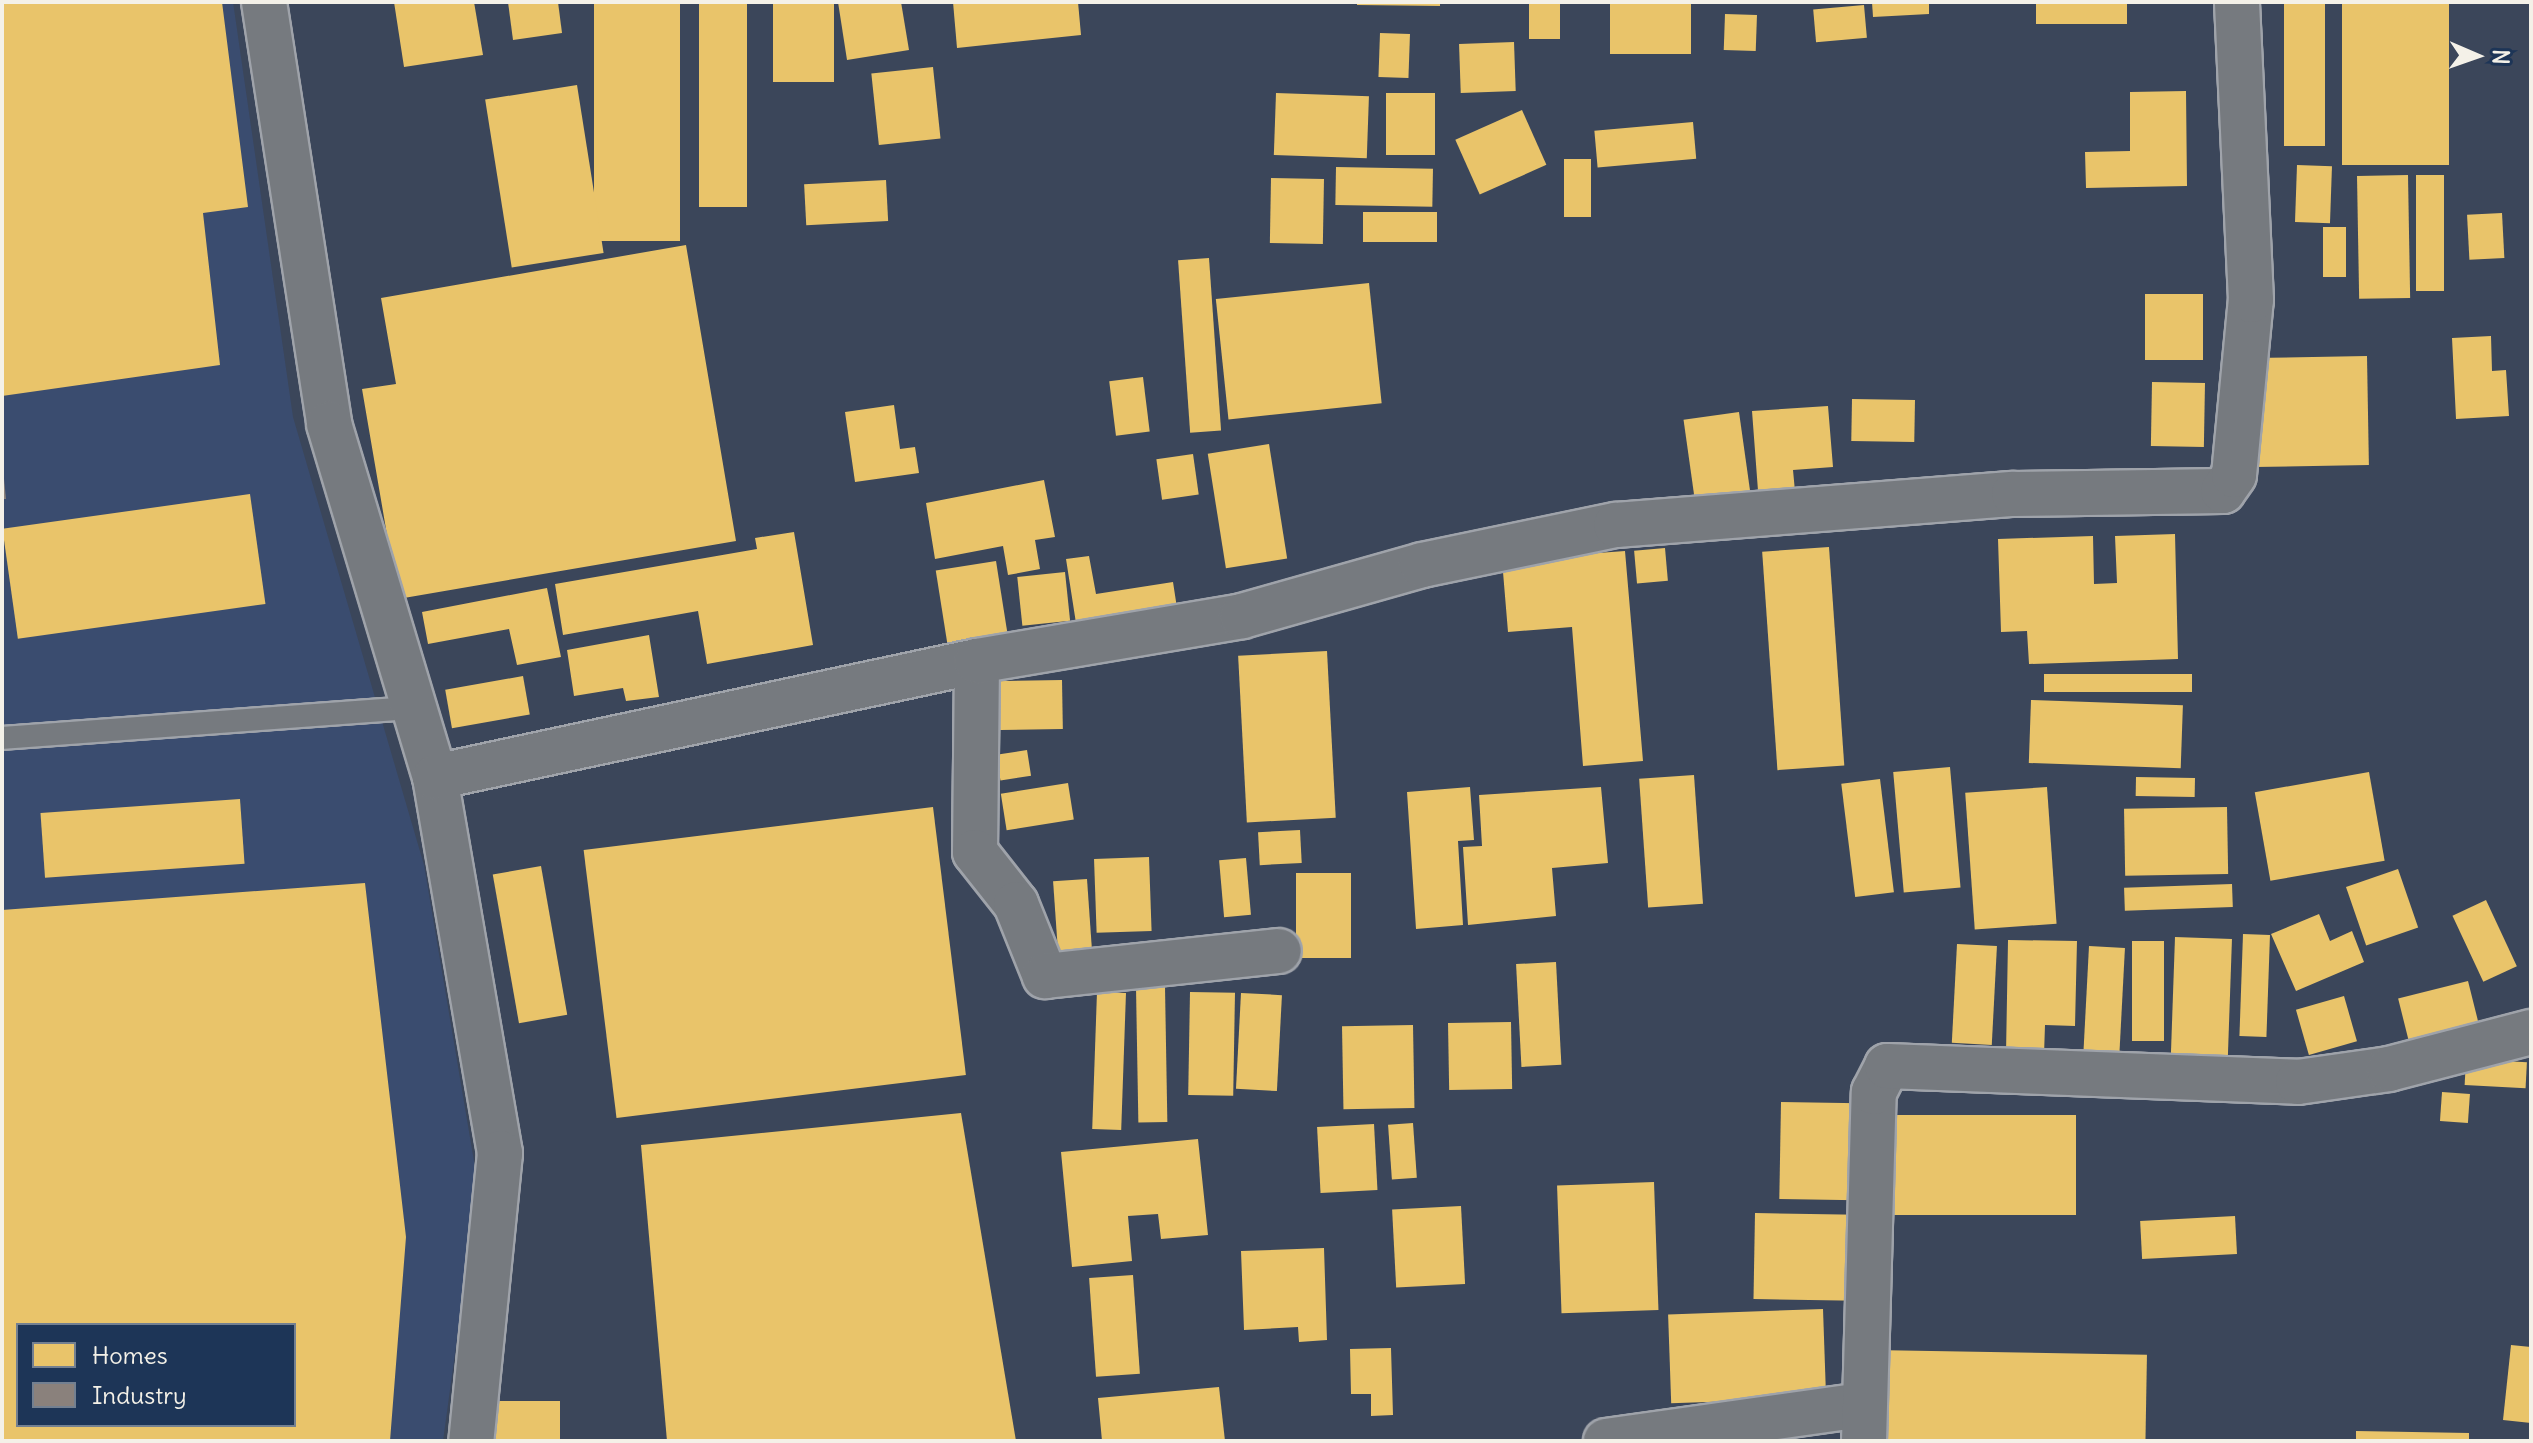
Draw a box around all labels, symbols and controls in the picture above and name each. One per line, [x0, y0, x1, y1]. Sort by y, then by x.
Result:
north arrow [2437, 16, 2517, 96]
text: N [2487, 49, 2515, 65]
legend [16, 1323, 296, 1427]
text: Homes [92, 1340, 168, 1370]
text: Industry [92, 1380, 187, 1410]

